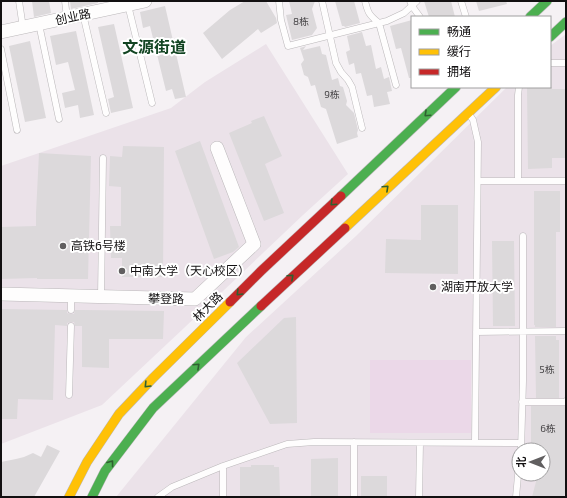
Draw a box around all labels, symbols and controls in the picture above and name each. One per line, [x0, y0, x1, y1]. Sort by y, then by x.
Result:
street label: 创业路 [54, 5, 92, 27]
house number: 8栋 [293, 15, 309, 27]
legend [411, 16, 551, 88]
text: 畅通 [447, 24, 471, 38]
district label: 文源街道 [122, 37, 186, 56]
text: 缓行 [447, 44, 471, 58]
text: 拥堵 [447, 64, 471, 78]
house number: 9栋 [324, 88, 340, 100]
one-way arrow [424, 109, 432, 117]
one-way arrow [382, 186, 389, 193]
one-way arrow [330, 198, 338, 206]
place label: 高铁6号楼 [71, 238, 126, 252]
marker: 高铁6号楼 [58, 241, 68, 251]
place label: 中南大学（天心校区） [130, 263, 250, 277]
marker: 中南大学（天心校区） [117, 266, 127, 276]
one-way arrow [287, 275, 294, 282]
place label: 湖南开放大学 [441, 279, 513, 293]
marker: 湖南开放大学 [428, 282, 438, 292]
one-way arrow [236, 288, 244, 296]
street label: 林大路 [190, 289, 225, 324]
street label: 攀登路 [148, 291, 184, 305]
one-way arrow [192, 363, 200, 371]
house number: 5栋 [539, 363, 555, 375]
one-way arrow [144, 380, 152, 388]
house number: 6栋 [540, 422, 556, 434]
north arrow [511, 442, 551, 482]
text: 北 [514, 457, 527, 468]
one-way arrow [106, 461, 113, 468]

